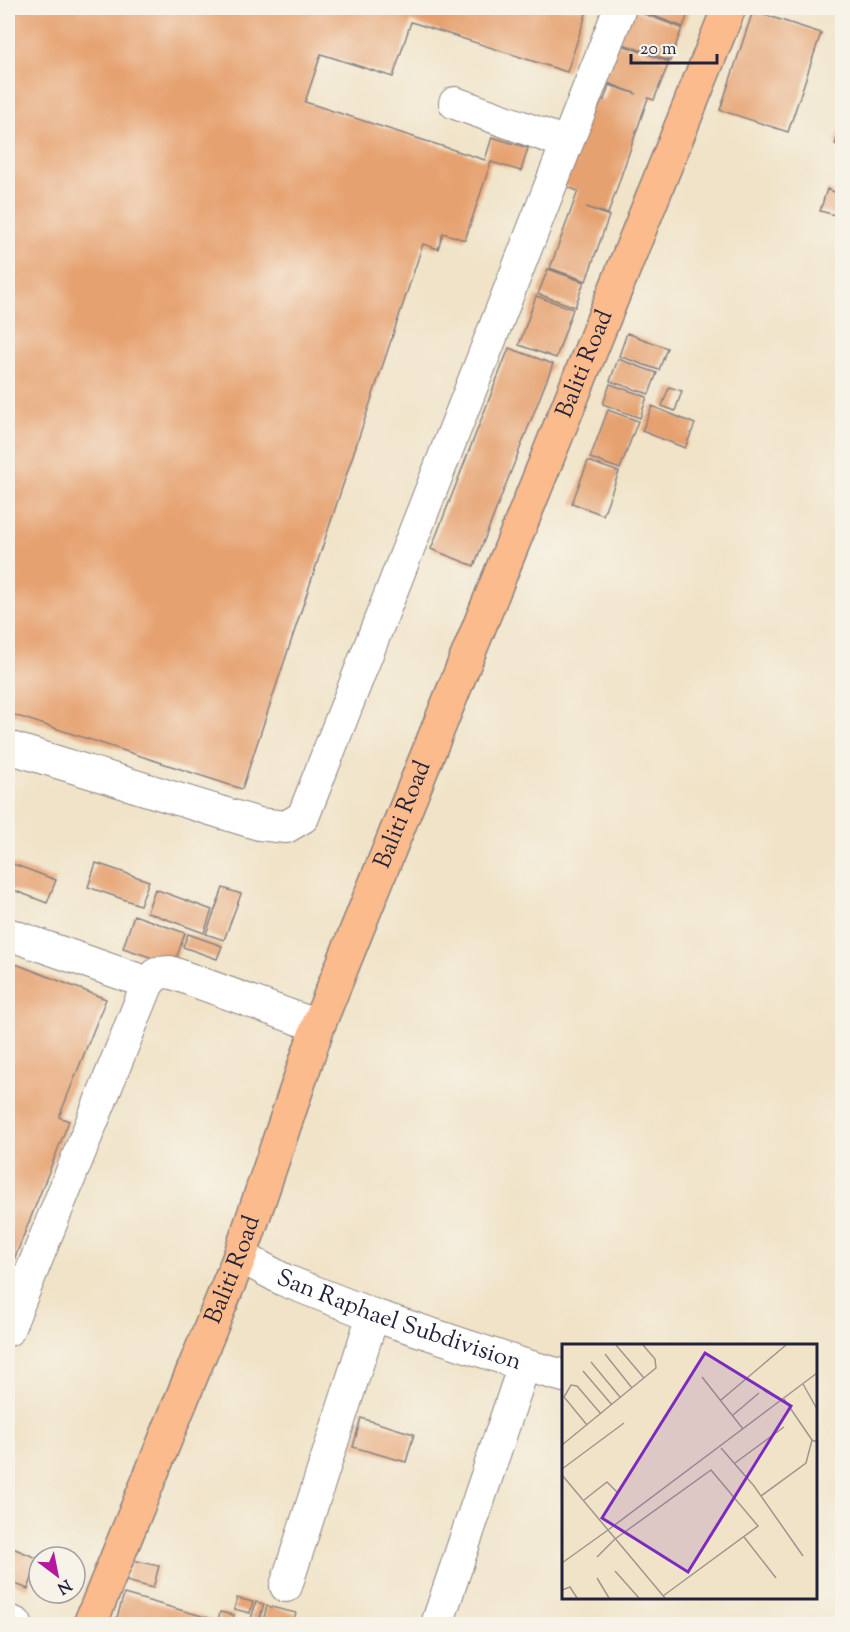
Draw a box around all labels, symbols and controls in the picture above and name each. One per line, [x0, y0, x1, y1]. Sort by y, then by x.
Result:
scale bar [631, 27, 716, 65]
text: 20 m [640, 37, 677, 63]
street label: Baliti Road [548, 305, 622, 423]
street label: Baliti Road [366, 755, 440, 874]
street label: Baliti Road [197, 1211, 270, 1329]
street label: San Raphael Subdivision [271, 1262, 526, 1380]
inset map [562, 1344, 817, 1599]
north arrow [27, 1545, 87, 1605]
text: N [52, 1572, 75, 1599]

